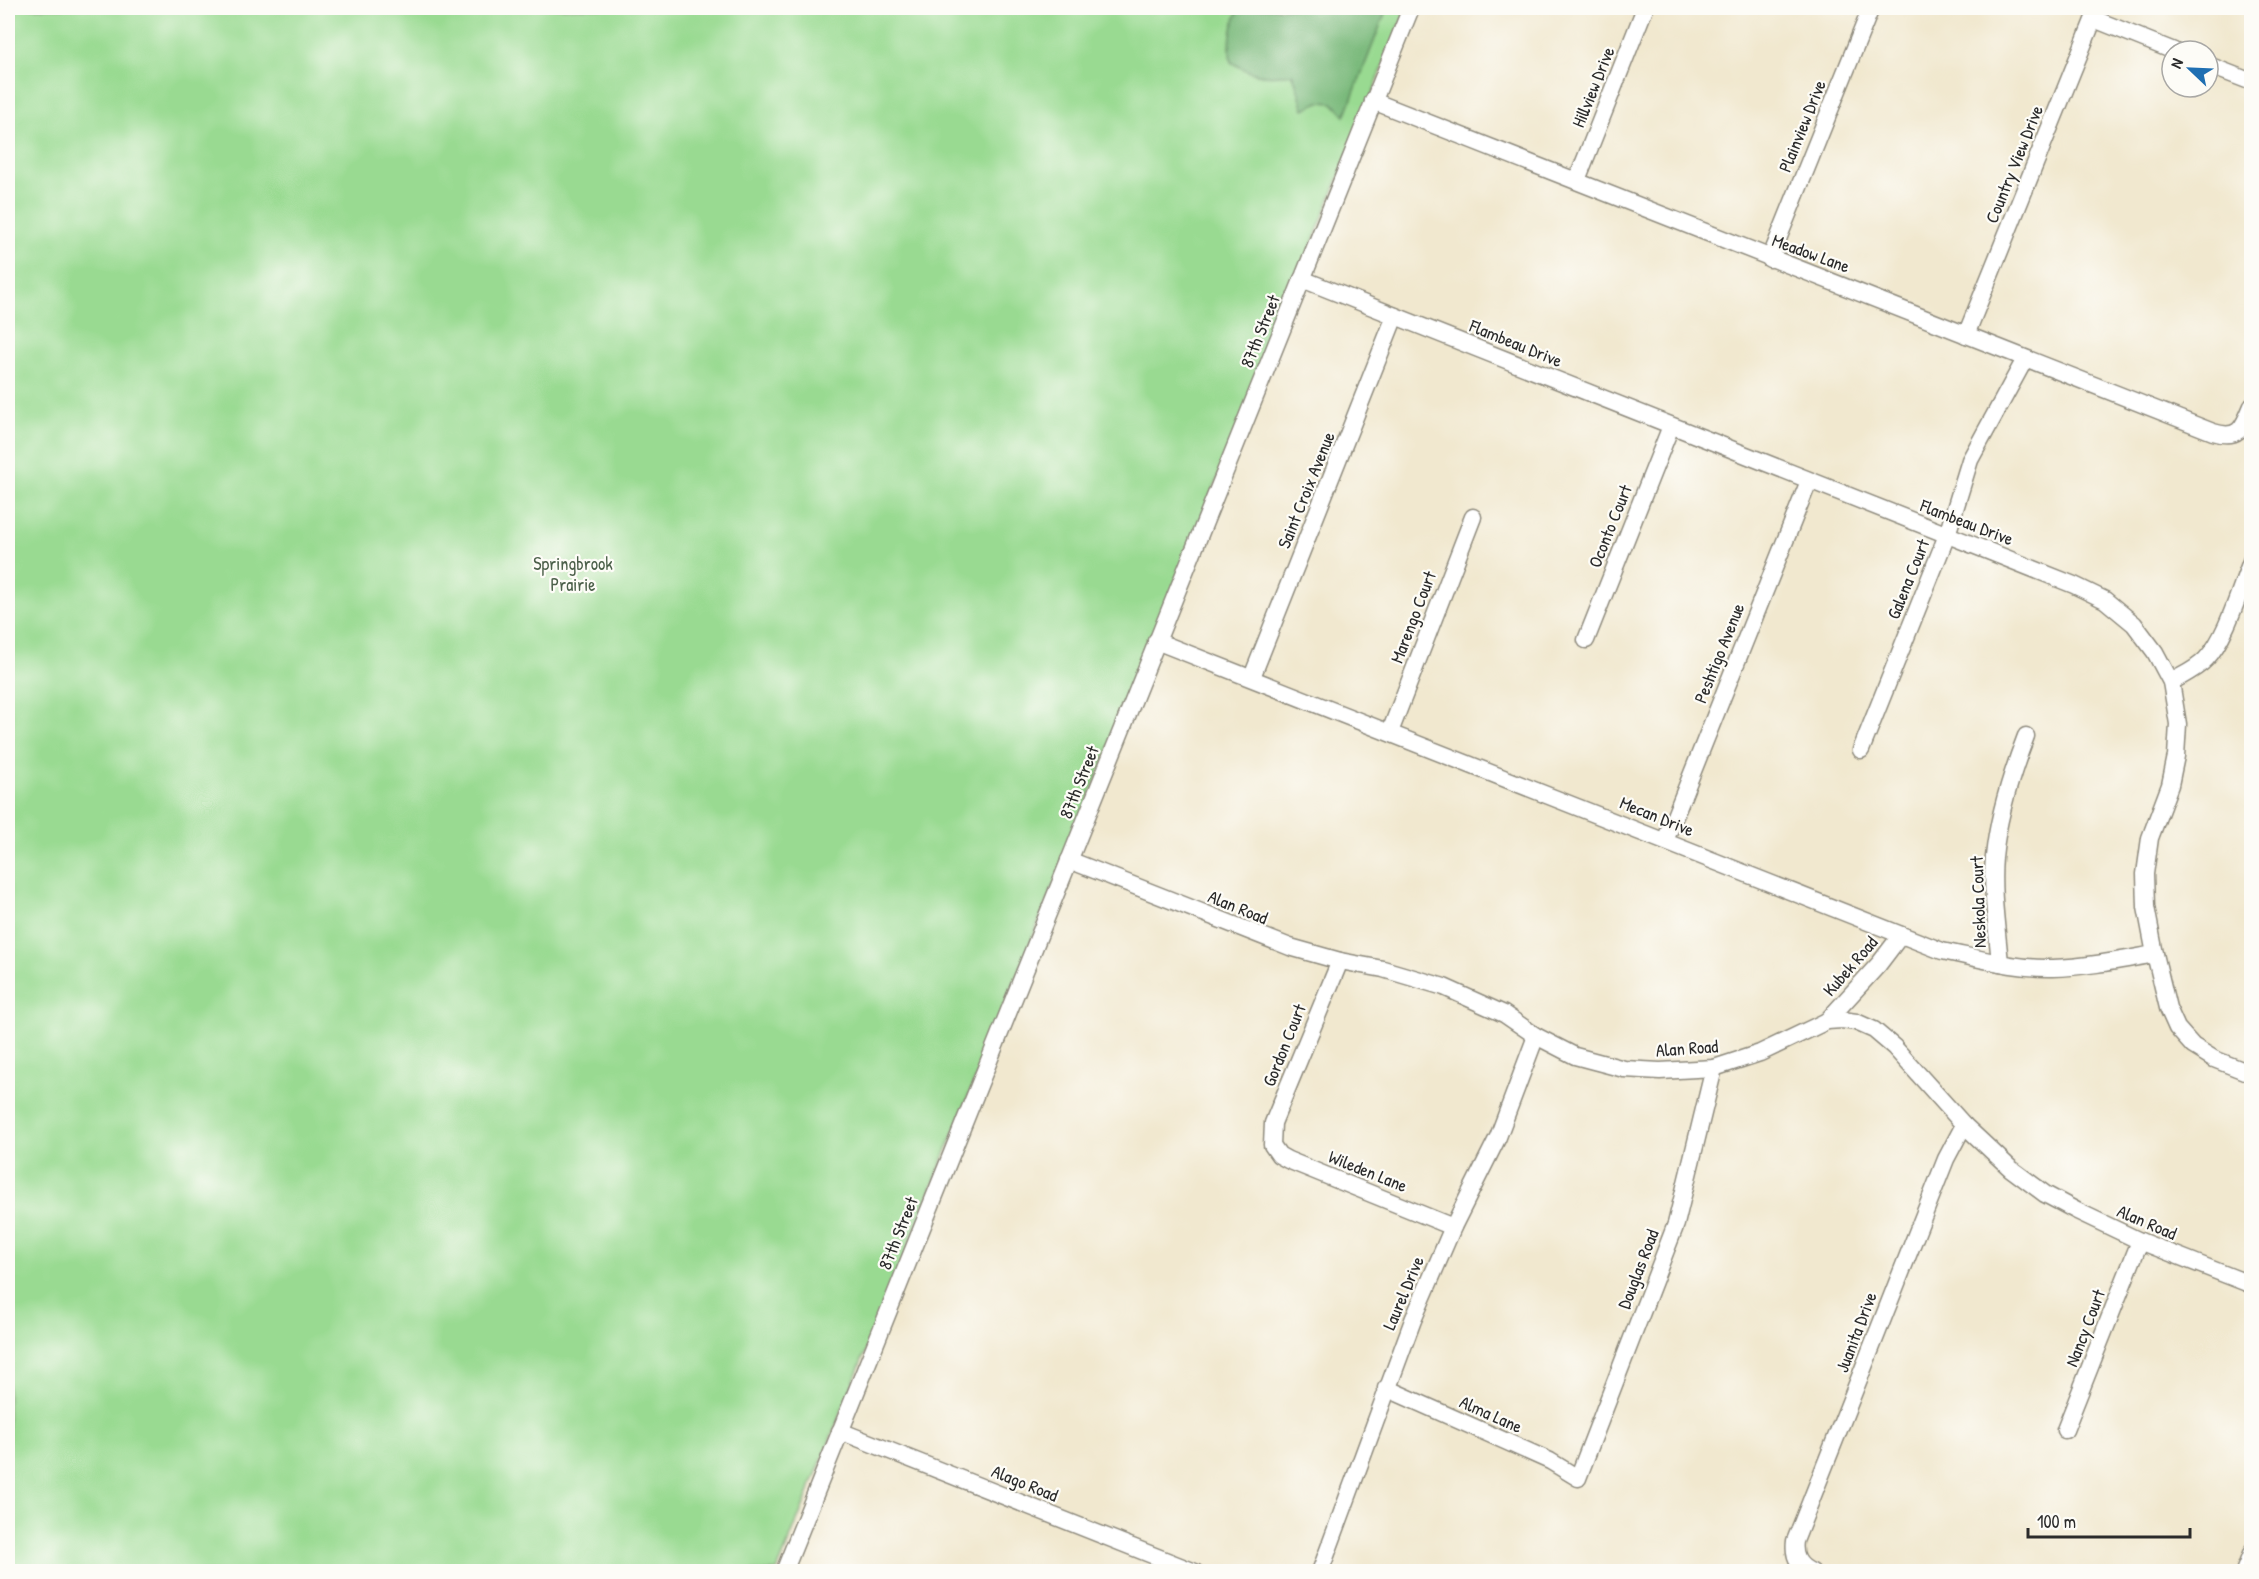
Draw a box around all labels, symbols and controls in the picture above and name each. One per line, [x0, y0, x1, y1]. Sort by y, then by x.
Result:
north arrow [2160, 39, 2220, 99]
street label: Hillview Drive [1565, 43, 1621, 131]
text: N [2164, 54, 2188, 71]
street label: Plainview Drive [1772, 76, 1832, 176]
street label: Country View Drive [1979, 101, 2049, 227]
street label: Meadow Lane [1769, 227, 1853, 279]
street label: 87th Street [1234, 290, 1286, 371]
street label: Flambeau Drive [1465, 313, 1566, 373]
street label: Saint Croix Avenue [1271, 428, 1341, 552]
street label: Oconto Court [1582, 480, 1638, 571]
street label: Flambeau Drive [1916, 492, 2017, 551]
street label: Galena Court [1881, 534, 1936, 623]
park label: Springbrook Prairie [533, 551, 613, 597]
street label: Marengo Court [1384, 567, 1442, 667]
street label: Peshtigo Avenue [1688, 599, 1750, 707]
street label: 87th Street [1053, 741, 1105, 822]
street label: Mecan Drive [1616, 790, 1698, 842]
street label: Neskola Court [1964, 855, 1992, 948]
street label: Alan Road [1204, 884, 1272, 930]
street label: Kubek Road [1817, 931, 1883, 1001]
street label: Gordon Court [1256, 999, 1312, 1090]
street label: Alan Road [1655, 1033, 1719, 1063]
street label: Wileden Lane [1325, 1144, 1411, 1198]
street label: 87th Street [872, 1192, 924, 1273]
street label: Alan Road [2113, 1198, 2181, 1246]
street label: Douglas Road [1611, 1226, 1665, 1312]
street label: Laurel Drive [1376, 1252, 1430, 1334]
street label: Nancy Court [2059, 1285, 2111, 1370]
street label: Juanita Drive [1829, 1288, 1883, 1376]
street label: Alma Lane [1456, 1389, 1526, 1439]
street label: Alago Road [988, 1458, 1062, 1508]
scale bar [2028, 1501, 2190, 1539]
text: 100 m [2037, 1509, 2076, 1534]

